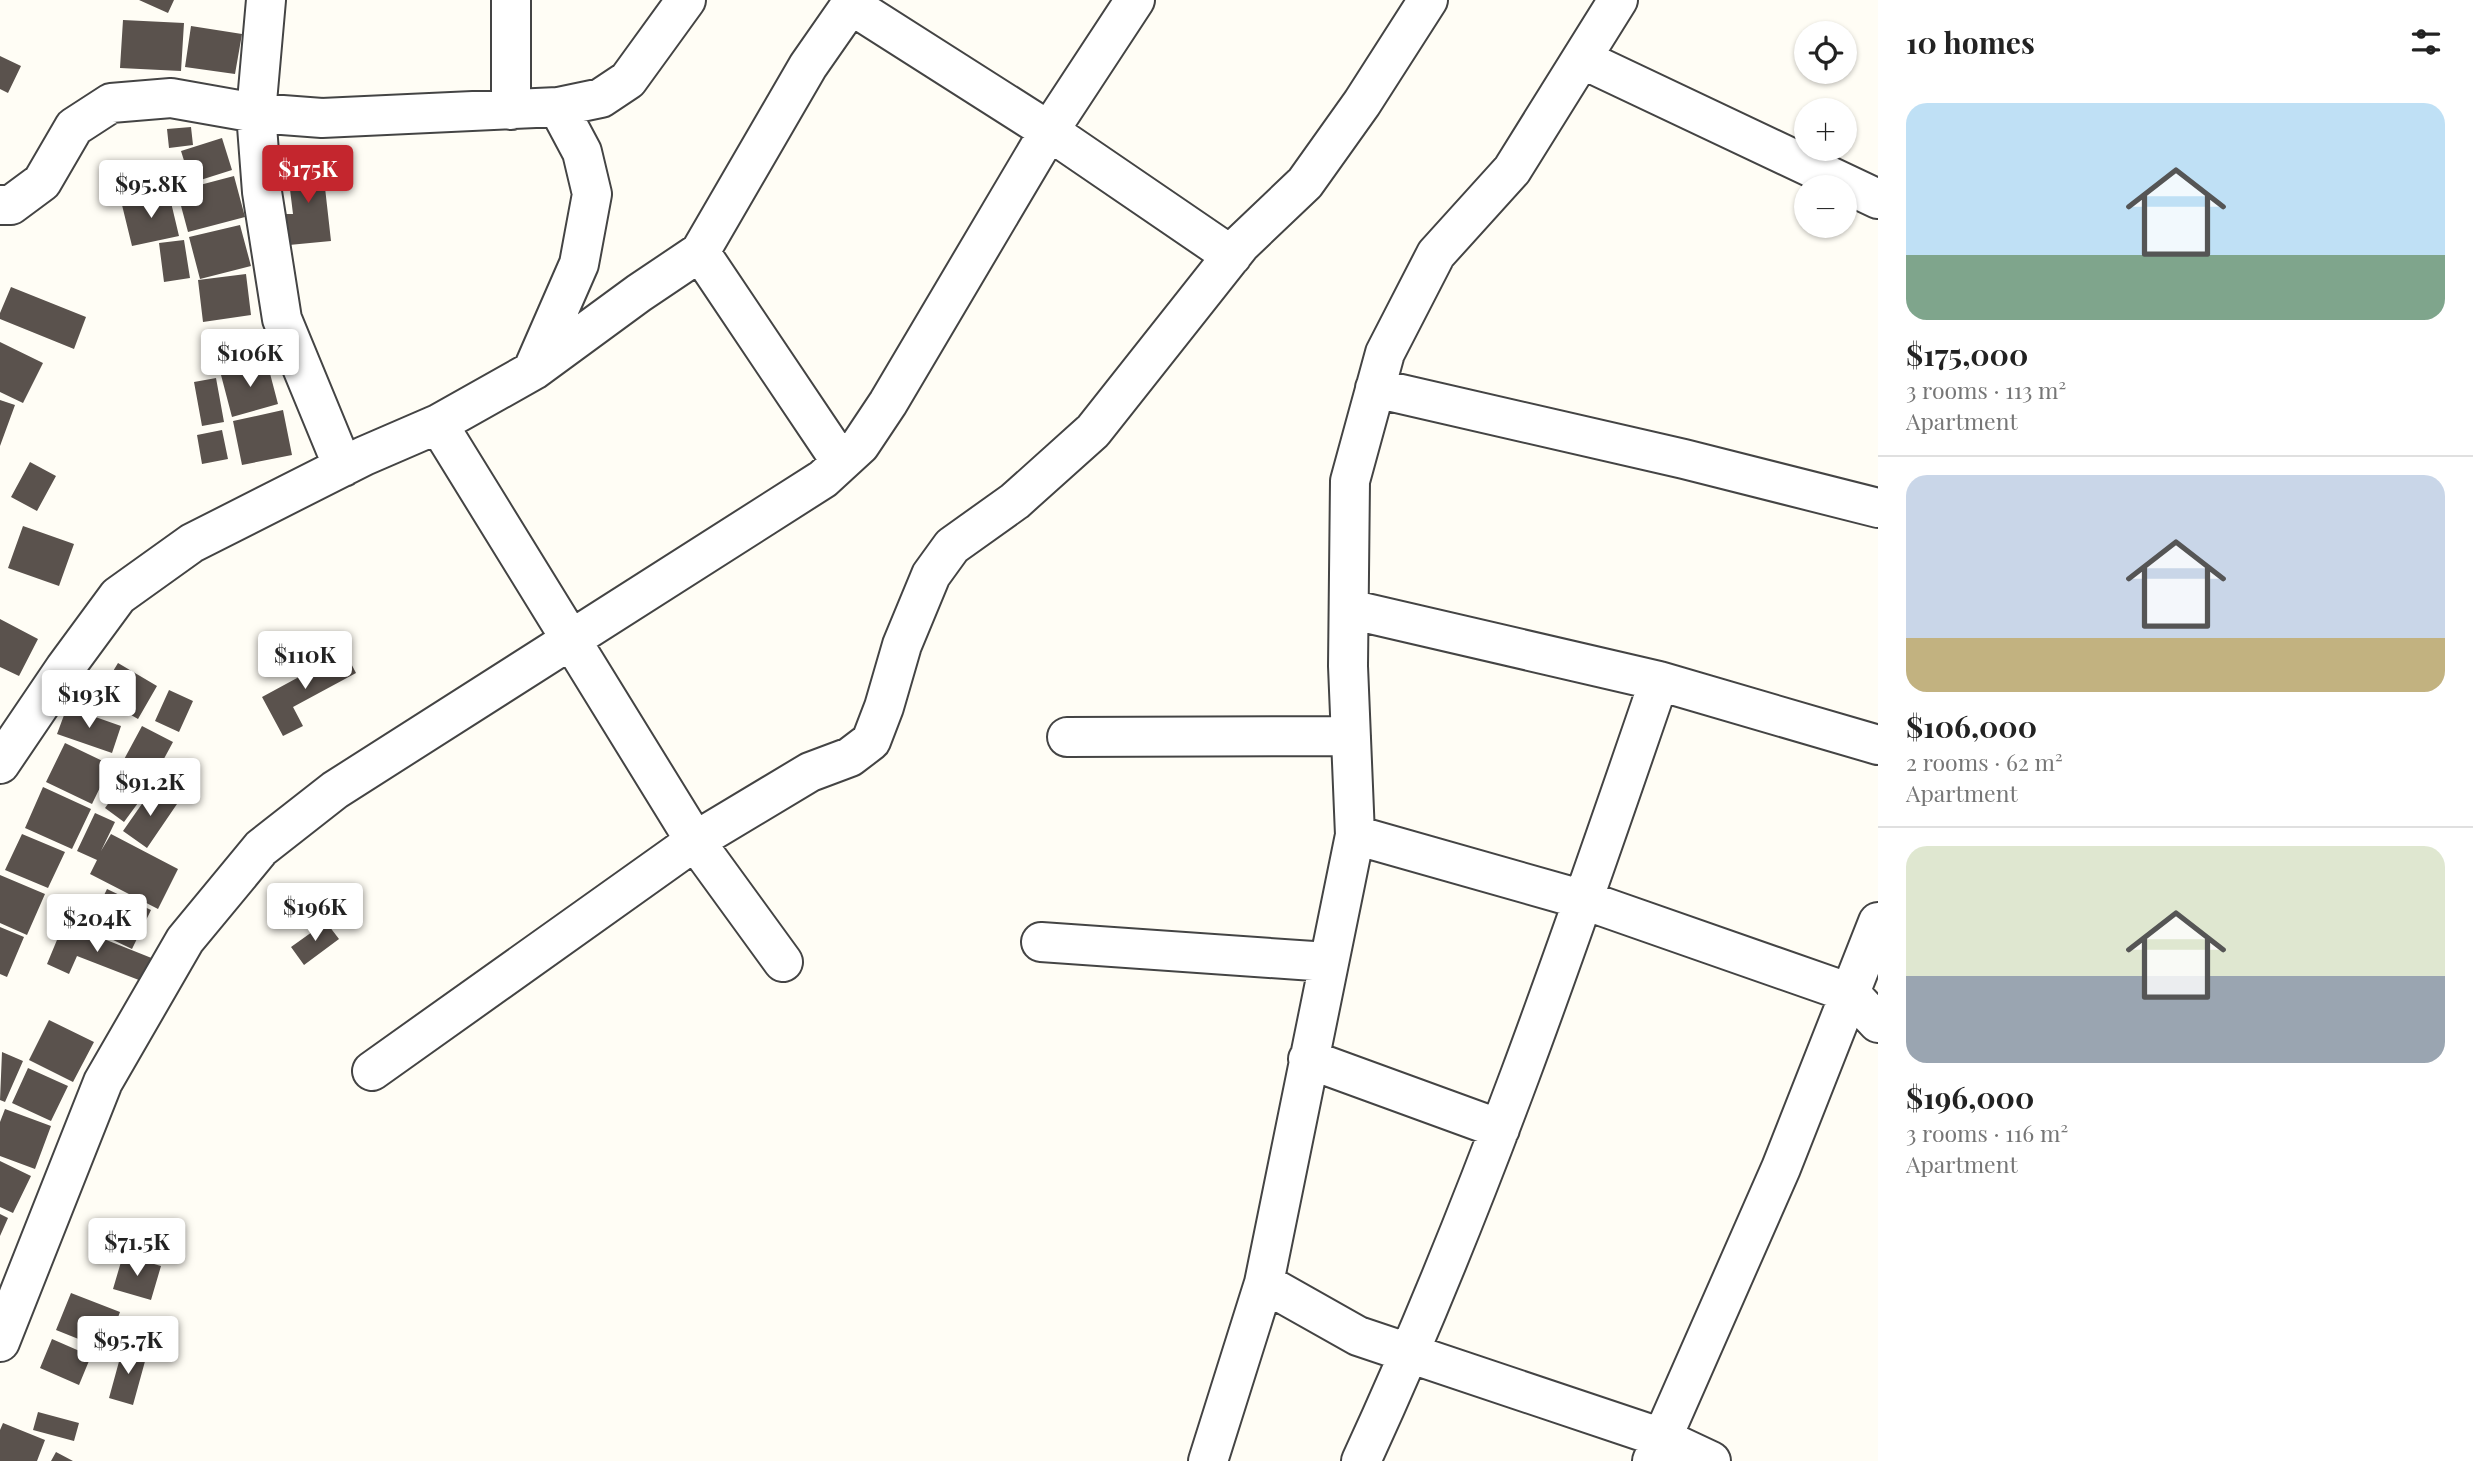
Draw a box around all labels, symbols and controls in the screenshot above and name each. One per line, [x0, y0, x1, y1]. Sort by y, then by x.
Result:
map controls [1794, 21, 1857, 238]
button: locate [1794, 21, 1857, 84]
text: 10 homes [1906, 22, 2035, 62]
icon: filters [2407, 23, 2445, 61]
button: + [1794, 98, 1857, 161]
pin: $175K [259, 146, 357, 205]
icon: home [2113, 149, 2239, 275]
text: $175K [278, 152, 338, 183]
pin: $95.8K [94, 160, 208, 220]
text: $95.8K [115, 167, 187, 198]
button: − [1794, 175, 1857, 238]
pin: $106K [201, 330, 299, 389]
text: $175,000 [1906, 334, 2028, 374]
text: $106K [217, 336, 283, 367]
text: 3 rooms · 113 m² [1906, 374, 2066, 405]
text: Apartment [1906, 405, 2018, 436]
icon: home [2113, 521, 2239, 647]
pin: $110K [256, 632, 354, 691]
text: $110K [274, 638, 336, 669]
pin: $193K [40, 670, 138, 730]
text: $193K [58, 677, 120, 708]
text: $106,000 [1906, 706, 2037, 746]
text: 2 rooms · 62 m² [1906, 746, 2063, 777]
pin: $91.2K [93, 758, 207, 818]
text: $91.2K [115, 765, 185, 796]
text: Apartment [1906, 777, 2018, 808]
pin: $196K [266, 884, 364, 943]
text: $196K [283, 890, 347, 921]
icon: home [2113, 892, 2239, 1018]
pin: $204K [48, 894, 146, 954]
text: $204K [63, 901, 131, 932]
text: $196,000 [1906, 1077, 2034, 1117]
text: 3 rooms · 116 m² [1906, 1117, 2068, 1148]
text: Apartment [1906, 1148, 2018, 1179]
pin: $71.5K [80, 1218, 194, 1278]
text: $71.5K [104, 1225, 170, 1256]
pin: $95.7K [71, 1316, 185, 1376]
text: $95.7K [93, 1323, 163, 1354]

